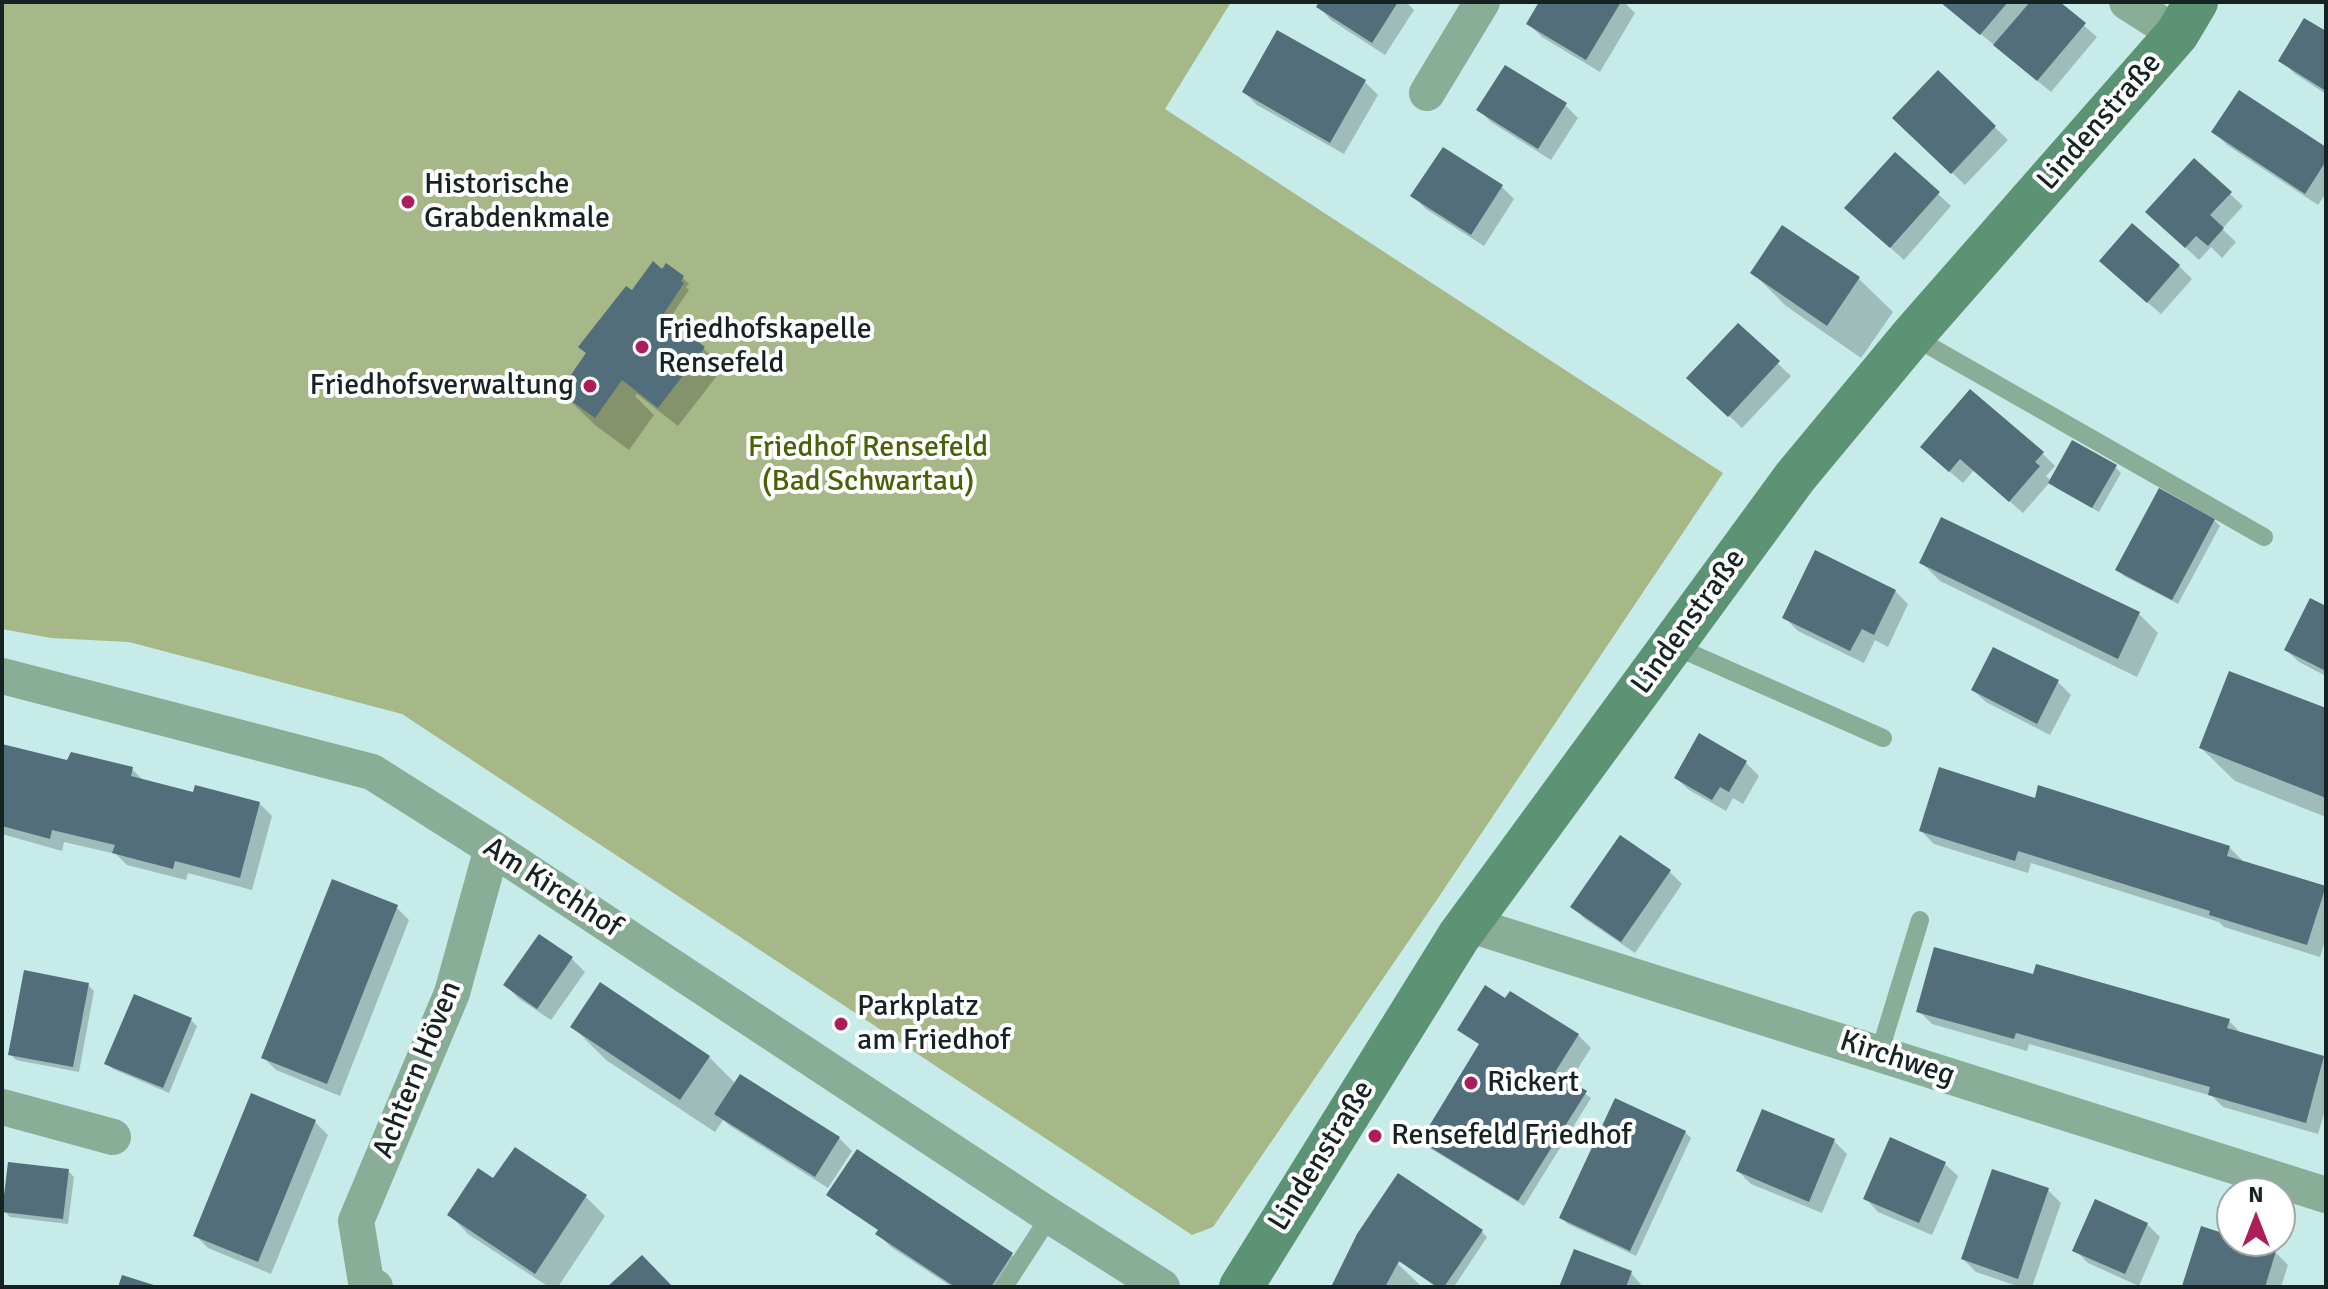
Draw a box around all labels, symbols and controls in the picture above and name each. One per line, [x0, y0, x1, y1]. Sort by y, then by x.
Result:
street label: Lindenstraße [2031, 46, 2169, 198]
place label: Historische Grabdenkmale [424, 167, 610, 238]
marker: Historische Grabdenkmale [399, 193, 417, 211]
place label: Friedhofskapelle Rensefeld [658, 312, 872, 382]
marker: Friedhofskapelle Rensefeld [633, 338, 651, 356]
place label: Friedhofsverwaltung [310, 368, 574, 404]
marker: Friedhofsverwaltung [581, 377, 599, 395]
park label: Friedhof Rensefeld (Bad Schwartau) [748, 430, 988, 500]
street label: Lindenstraße [1624, 543, 1754, 701]
street label: Am Kirchhof [476, 830, 628, 946]
street label: Achtern Höven [366, 976, 470, 1164]
place label: Parkplatz am Friedhof [857, 989, 1010, 1060]
marker: Parkplatz am Friedhof [832, 1015, 850, 1033]
street label: Kirchweg [1835, 1024, 1959, 1094]
place label: Rickert [1487, 1065, 1579, 1101]
street label: Lindenstraße [1262, 1074, 1382, 1238]
marker: Rickert [1462, 1074, 1480, 1092]
place label: Rensefeld Friedhof [1391, 1118, 1631, 1154]
marker: Rensefeld Friedhof [1366, 1127, 1384, 1145]
north arrow [2216, 1177, 2296, 1257]
text: N [2248, 1181, 2264, 1208]

